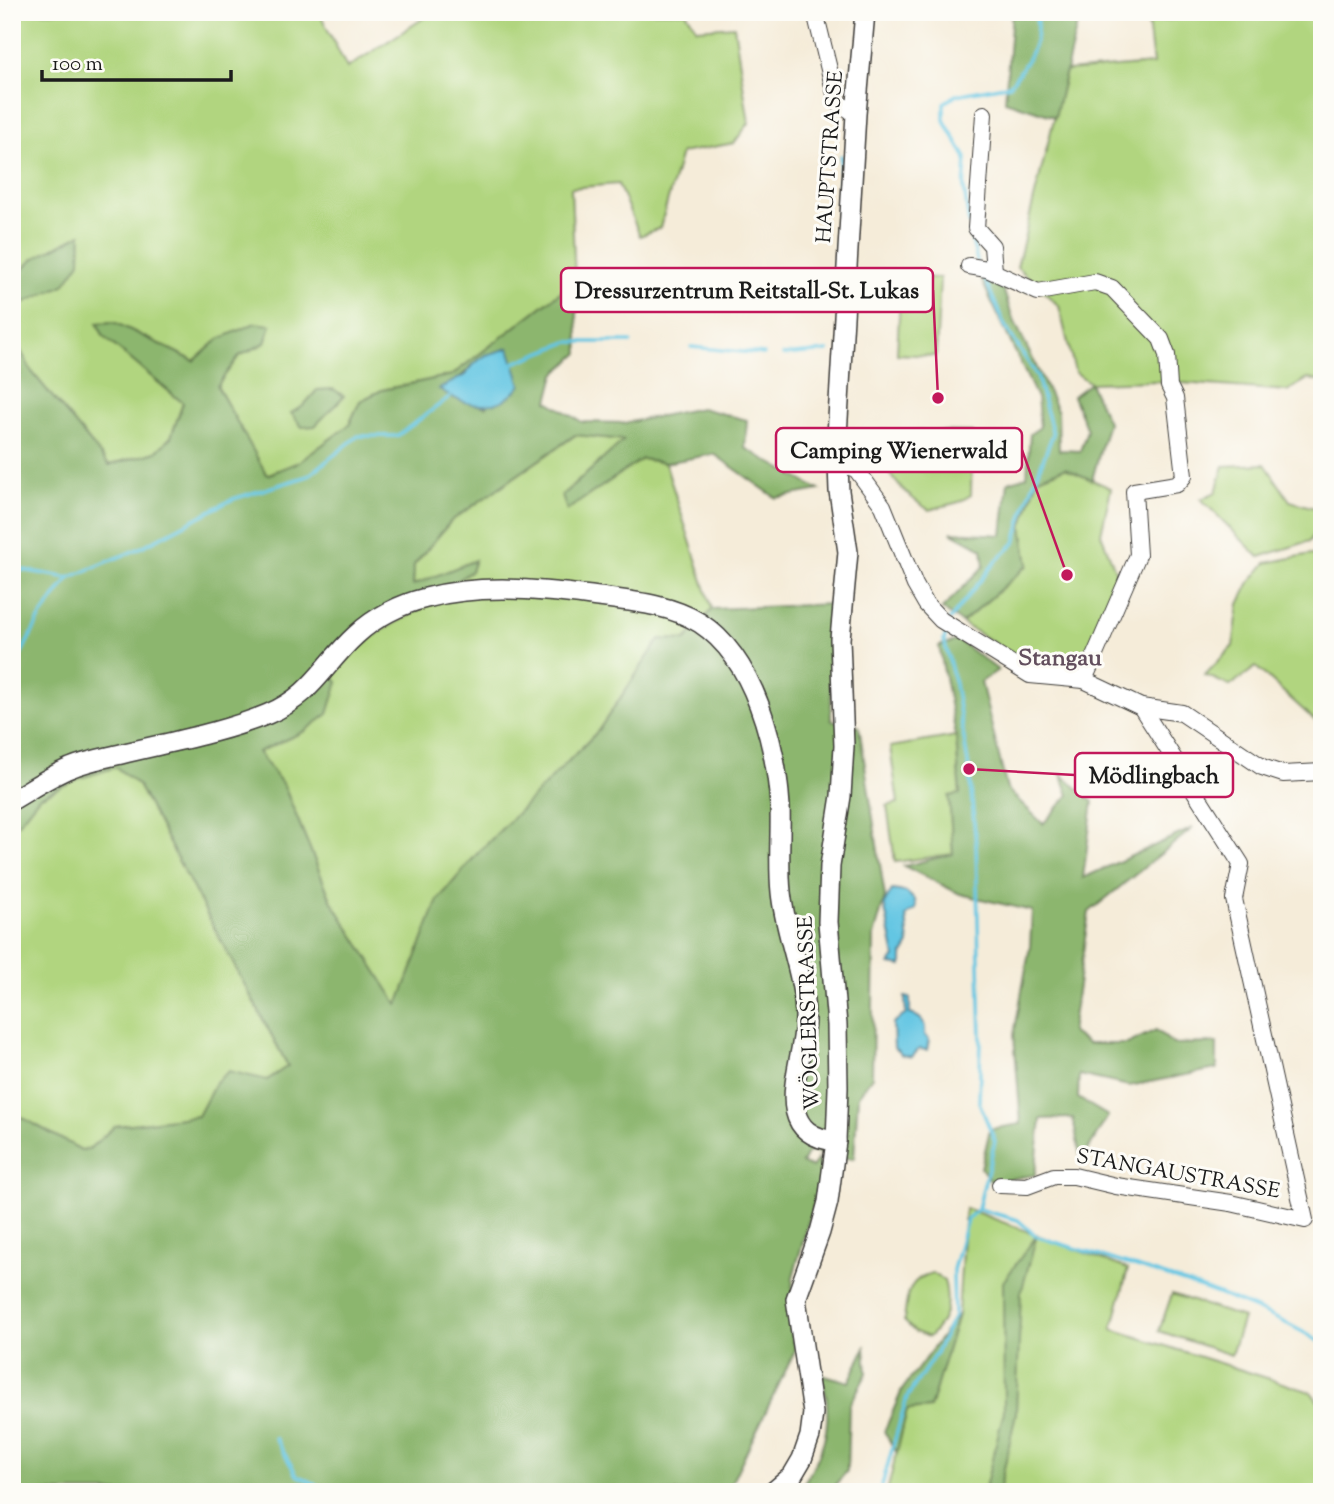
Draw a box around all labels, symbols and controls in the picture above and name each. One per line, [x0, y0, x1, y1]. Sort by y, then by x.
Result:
scale bar [42, 38, 231, 82]
text: 100 m [52, 50, 103, 80]
street label: HAUPTSTRASSE [810, 69, 852, 244]
callout: Dressurzentrum Reitstall-St. Lukas [561, 268, 933, 312]
text: Dressurzentrum Reitstall-St. Lukas [575, 276, 919, 309]
callout: Camping Wienerwald [776, 428, 1022, 472]
text: Camping Wienerwald [790, 436, 1008, 469]
district label: Stangau [1018, 642, 1102, 676]
callout: Mödlingbach [1075, 753, 1233, 797]
text: Mödlingbach [1089, 761, 1220, 794]
street label: WÖGLERSTRASSE [792, 915, 828, 1111]
street label: STANGAUSTRASSE [1074, 1142, 1282, 1208]

